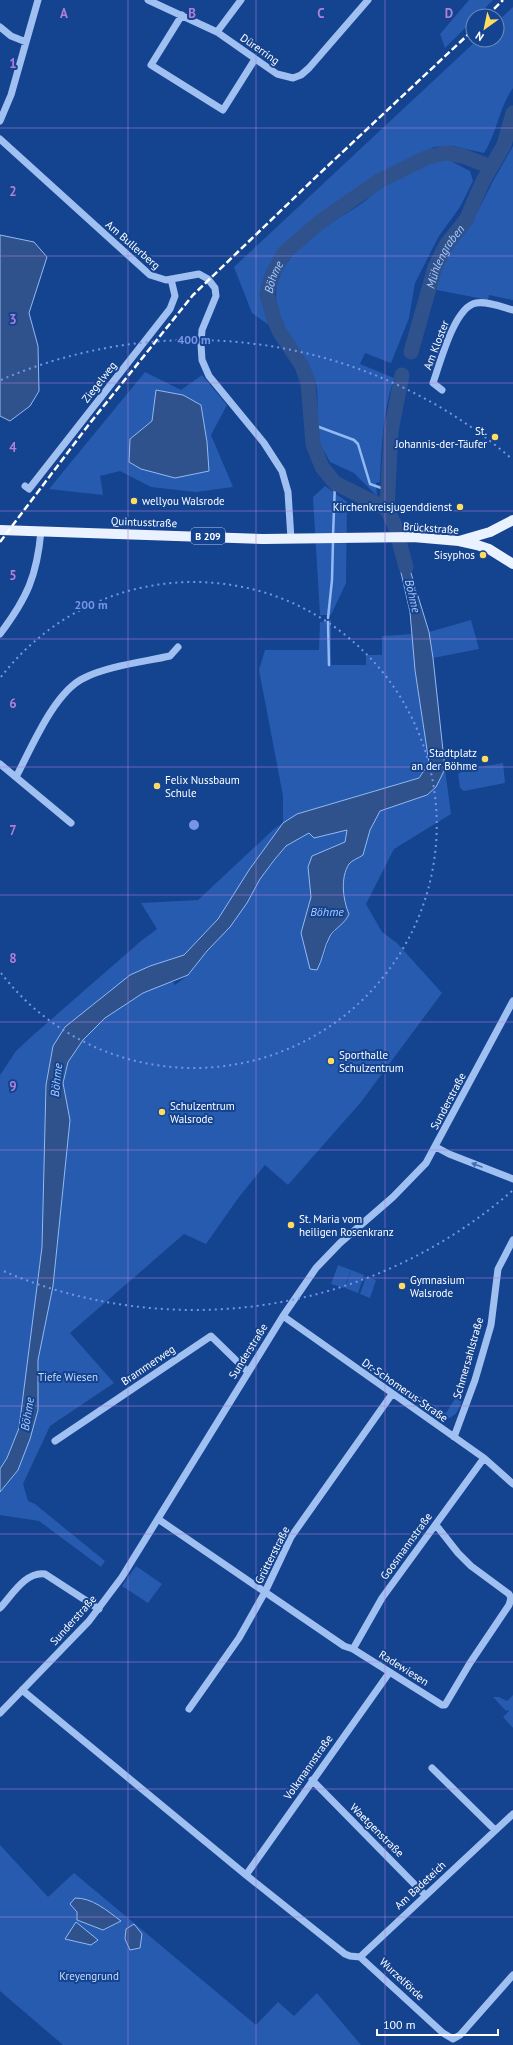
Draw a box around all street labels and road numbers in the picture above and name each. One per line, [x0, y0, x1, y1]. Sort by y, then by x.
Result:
street label: Dürerring [238, 30, 282, 68]
street label: Am Bullerberg [103, 218, 163, 273]
street label: Am Kloster [420, 318, 452, 372]
street label: Ziegelweg [79, 359, 119, 405]
street label: Quintusstraße [111, 514, 178, 530]
street label: Brückstraße [403, 519, 460, 537]
road number: B 209 [191, 528, 225, 544]
street label: Sunderstraße [427, 1070, 469, 1132]
street label: Schmersahlstraße [450, 1315, 486, 1400]
street label: Sunderstraße [225, 1320, 271, 1381]
street label: Brammerweg [118, 1342, 178, 1388]
street label: Dr.-Schomerus-Straße [359, 1355, 451, 1425]
street label: Goosmannstraße [377, 1510, 435, 1582]
street label: Grütterstraße [252, 1524, 293, 1586]
street label: Sunderstraße [47, 1592, 99, 1648]
street label: Radewiesen [376, 1647, 432, 1689]
street label: Volkmannstraße [280, 1731, 336, 1803]
street label: Waetgenstraße [347, 1800, 407, 1860]
street label: Am Badeteich [392, 1858, 448, 1912]
street label: Wurzelförde [377, 1955, 428, 2004]

